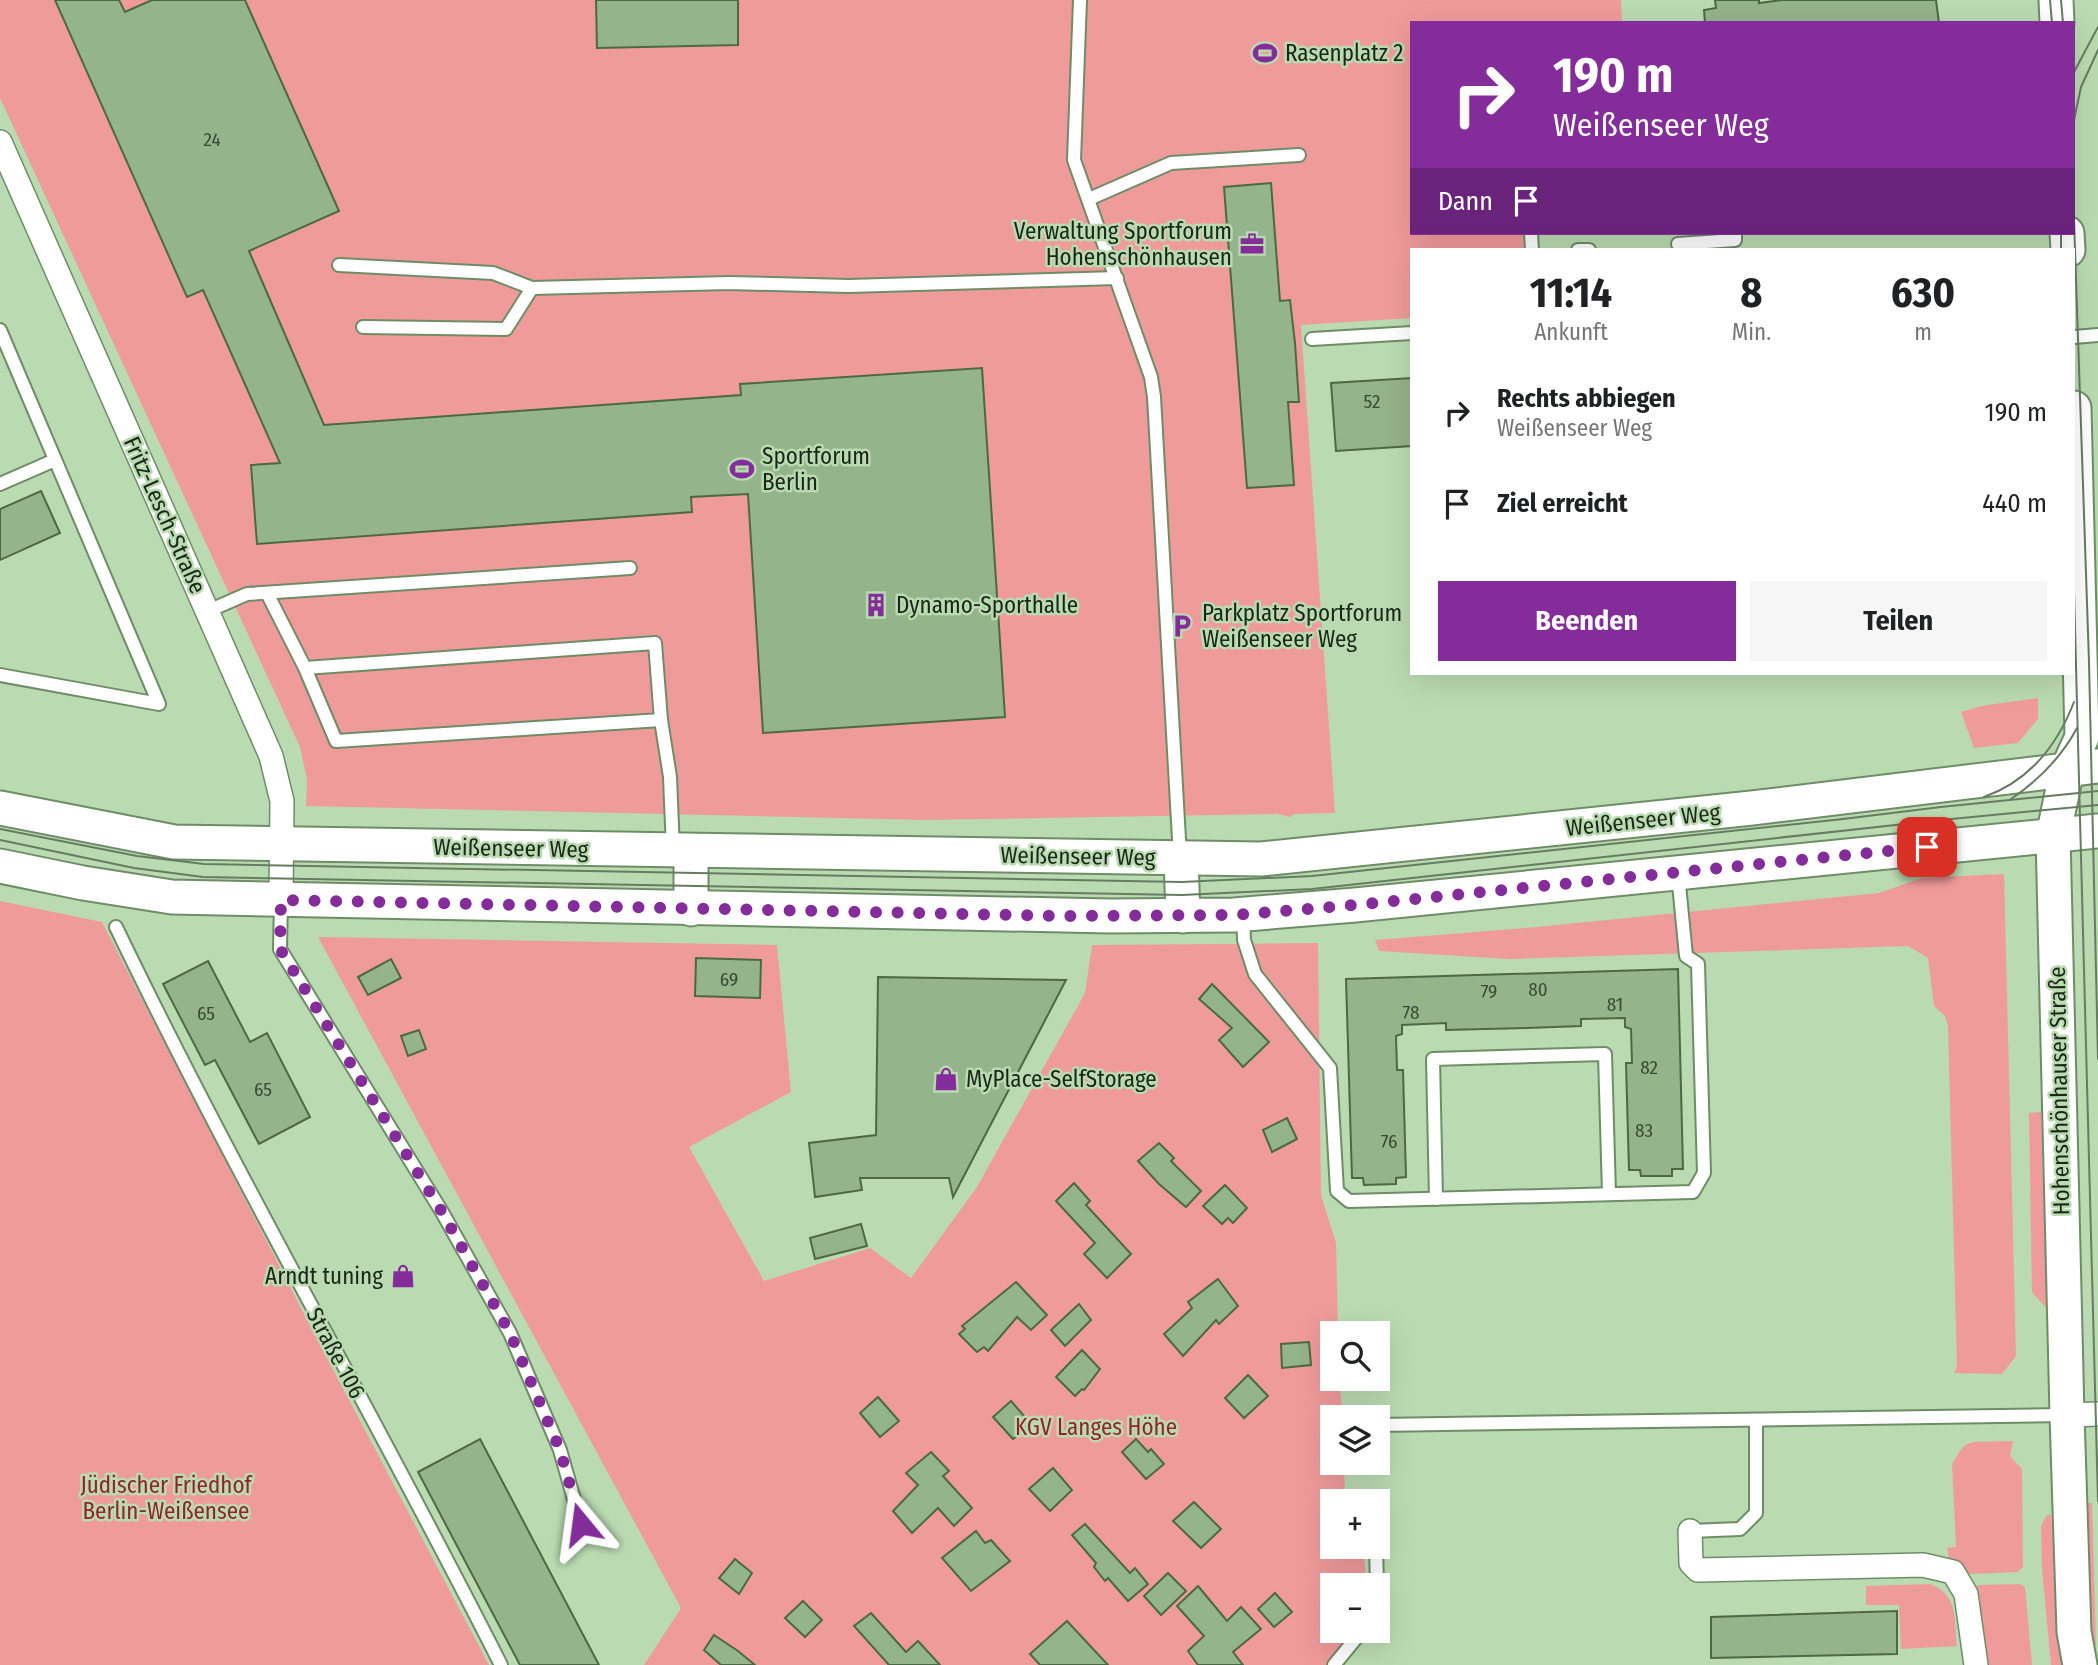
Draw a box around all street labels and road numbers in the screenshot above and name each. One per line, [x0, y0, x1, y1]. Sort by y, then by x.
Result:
street label: Fritz-Lesch-Straße [118, 432, 212, 598]
street label: Weißenseer Weg [1564, 798, 1722, 842]
street label: Weißenseer Weg [433, 833, 589, 863]
street label: Weißenseer Weg [1000, 841, 1156, 871]
street label: Hohenschönhauser Straße [2043, 966, 2075, 1216]
street label: Straße 106 [300, 1303, 372, 1403]

